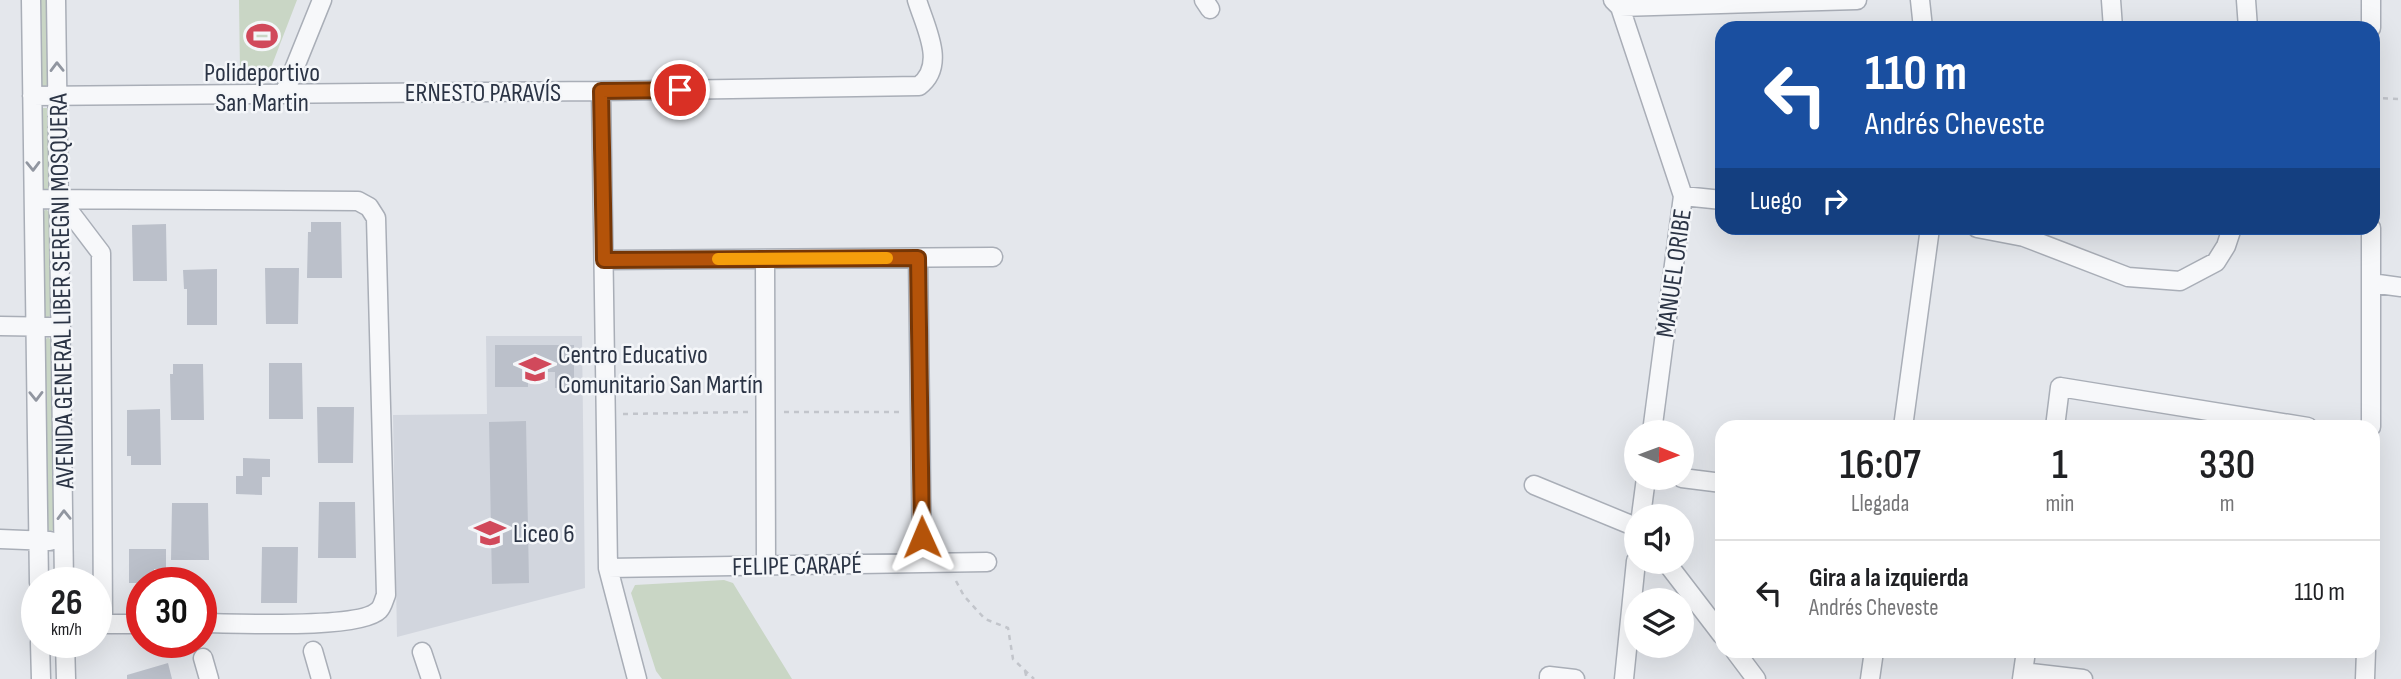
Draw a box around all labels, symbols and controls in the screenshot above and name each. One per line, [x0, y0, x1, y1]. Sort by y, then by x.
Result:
sports icon: Polideportivo San Martin [245, 19, 279, 53]
text: 110 m [1865, 45, 1967, 104]
icon: left [1750, 49, 1841, 140]
place label: Polideportivo San Martin [204, 58, 320, 119]
pin [650, 60, 710, 120]
one-way arrow [49, 61, 65, 71]
icon: arrive [661, 71, 699, 109]
street label: ERNESTO PARAVÍS [405, 78, 561, 109]
street label: AVENIDA GENERAL LIBER SEREGNI MOSQUERA [44, 92, 81, 490]
text: Andrés Cheveste [1865, 105, 2045, 144]
one-way arrow [25, 161, 41, 172]
icon: right [1816, 182, 1854, 220]
text: Luego [1750, 186, 1802, 217]
street label: MANUEL ORIBE [1650, 207, 1699, 340]
place label: Centro Educativo Comunitario San Martín [558, 340, 763, 401]
school or university icon: Centro Educativo Comunitario San Martín [518, 352, 552, 386]
one-way arrow [28, 391, 44, 401]
north arrow [1624, 420, 1694, 490]
map controls [1624, 420, 1694, 658]
text: 16:07 [1840, 440, 1921, 491]
text: 1 [2052, 440, 2068, 491]
text: 330 [2199, 440, 2255, 491]
text: Llegada [1851, 490, 1909, 518]
text: min [2045, 490, 2074, 518]
text: m [2220, 490, 2235, 518]
position arrow [885, 500, 959, 574]
button: sound [1624, 504, 1694, 574]
one-way arrow [56, 509, 72, 519]
school or university icon: Liceo 6 [473, 516, 507, 550]
place label: Liceo 6 [513, 519, 575, 550]
street label: FELIPE CARAPÉ [732, 550, 862, 583]
text: Gira a la izquierda [1809, 563, 1969, 594]
speed limit sign: 30 [126, 567, 217, 658]
icon: left [1750, 574, 1788, 612]
text: 110 m [2294, 577, 2345, 608]
text: 26 [51, 582, 82, 625]
button: layers [1624, 588, 1694, 658]
text: Andrés Cheveste [1809, 594, 1939, 622]
text: km/h [51, 619, 82, 640]

